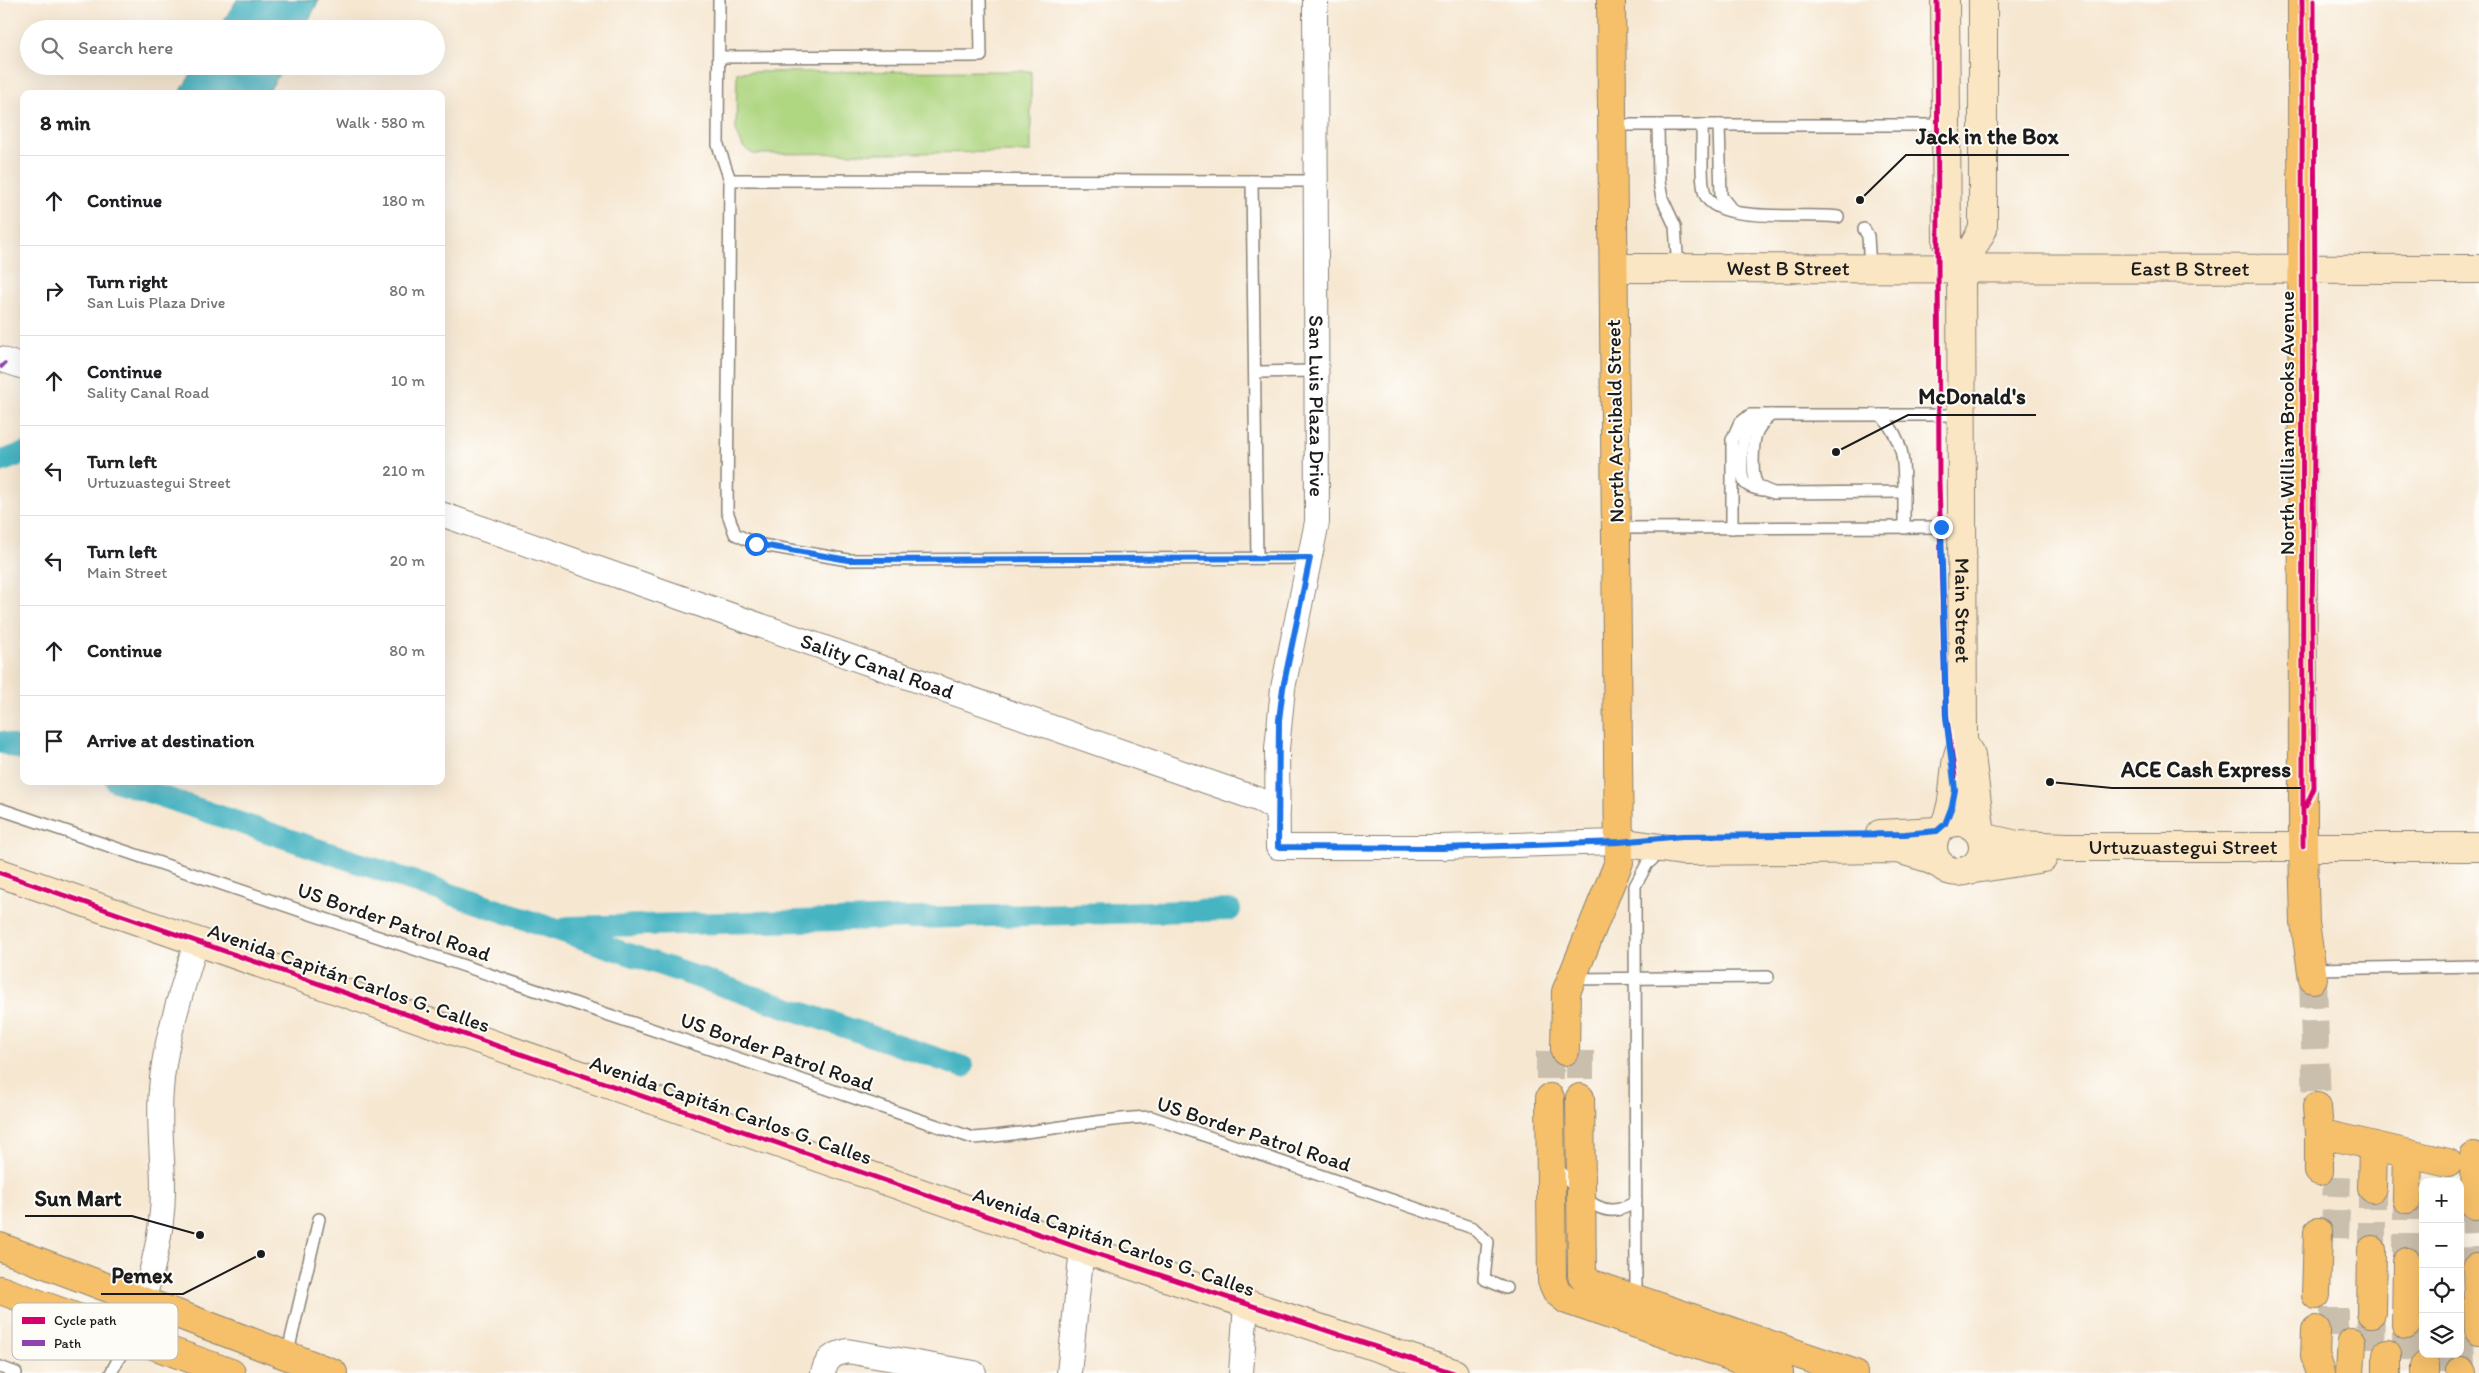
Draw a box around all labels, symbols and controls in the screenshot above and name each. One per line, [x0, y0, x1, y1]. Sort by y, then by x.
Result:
search box [20, 20, 445, 75]
icon: search [38, 34, 66, 62]
text: Search here [78, 36, 173, 59]
text: 8 min [40, 110, 90, 135]
text: Walk · 580 m [336, 113, 425, 132]
callout: Jack in the Box [1906, 118, 2069, 155]
text: Jack in the Box [1915, 123, 2059, 150]
icon: ahead [40, 187, 68, 215]
text: Continue [87, 189, 162, 212]
text: 180 m [382, 191, 425, 210]
street label: West B Street [1726, 255, 1850, 280]
street label: East B Street [2131, 256, 2250, 281]
text: Turn right [87, 270, 168, 293]
icon: right [40, 277, 68, 305]
text: 80 m [389, 281, 425, 300]
street label: North William Brooks Avenue [2274, 291, 2299, 555]
text: San Luis Plaza Drive [87, 293, 225, 312]
street label: San Luis Plaza Drive [1304, 315, 1330, 497]
street label: North Archibald Street [1600, 319, 1629, 523]
text: Continue [87, 360, 162, 383]
icon: ahead [40, 367, 68, 395]
text: 10 m [391, 371, 425, 390]
callout: McDonald's [1908, 378, 2036, 415]
text: Sality Canal Road [87, 383, 209, 402]
text: McDonald's [1918, 383, 2026, 410]
text: Turn left [87, 450, 157, 473]
icon: left [40, 457, 68, 485]
text: 210 m [382, 461, 425, 480]
text: Urtuzuastegui Street [87, 473, 231, 492]
route end [1930, 516, 1953, 539]
route start [745, 533, 768, 556]
text: Turn left [87, 540, 157, 563]
icon: left [40, 547, 68, 575]
text: 20 m [390, 551, 425, 570]
street label: Main Street [1950, 558, 1976, 663]
text: Main Street [87, 563, 167, 582]
street label: Sality Canal Road [797, 628, 958, 704]
icon: ahead [40, 637, 68, 665]
text: Continue [87, 639, 162, 662]
text: 80 m [389, 641, 425, 660]
icon: arrive [40, 727, 68, 755]
text: Arrive at destination [87, 729, 254, 752]
callout: ACE Cash Express [2112, 751, 2301, 788]
text: ACE Cash Express [2120, 756, 2291, 783]
street label: Urtuzuastegui Street [2089, 834, 2278, 859]
street label: US Border Patrol Road [294, 877, 495, 967]
street label: Avenida Capitán Carlos G. Calles [205, 917, 493, 1038]
street label: US Border Patrol Road [677, 1007, 878, 1097]
street label: Avenida Capitán Carlos G. Calles [587, 1049, 875, 1170]
street label: US Border Patrol Road [1154, 1090, 1355, 1177]
map controls [2419, 1178, 2464, 1358]
button: + [2419, 1178, 2464, 1223]
callout: Sun Mart [25, 1179, 132, 1216]
street label: Avenida Capitán Carlos G. Calles [970, 1181, 1258, 1302]
text: Sun Mart [34, 1185, 122, 1212]
button: − [2419, 1223, 2464, 1268]
callout: Pemex [101, 1257, 183, 1294]
text: Pemex [111, 1262, 173, 1289]
button: locate [2419, 1268, 2464, 1313]
legend [12, 1303, 178, 1360]
text: Cycle path [54, 1312, 117, 1329]
button: layers [2419, 1313, 2464, 1358]
text: Path [54, 1335, 81, 1352]

